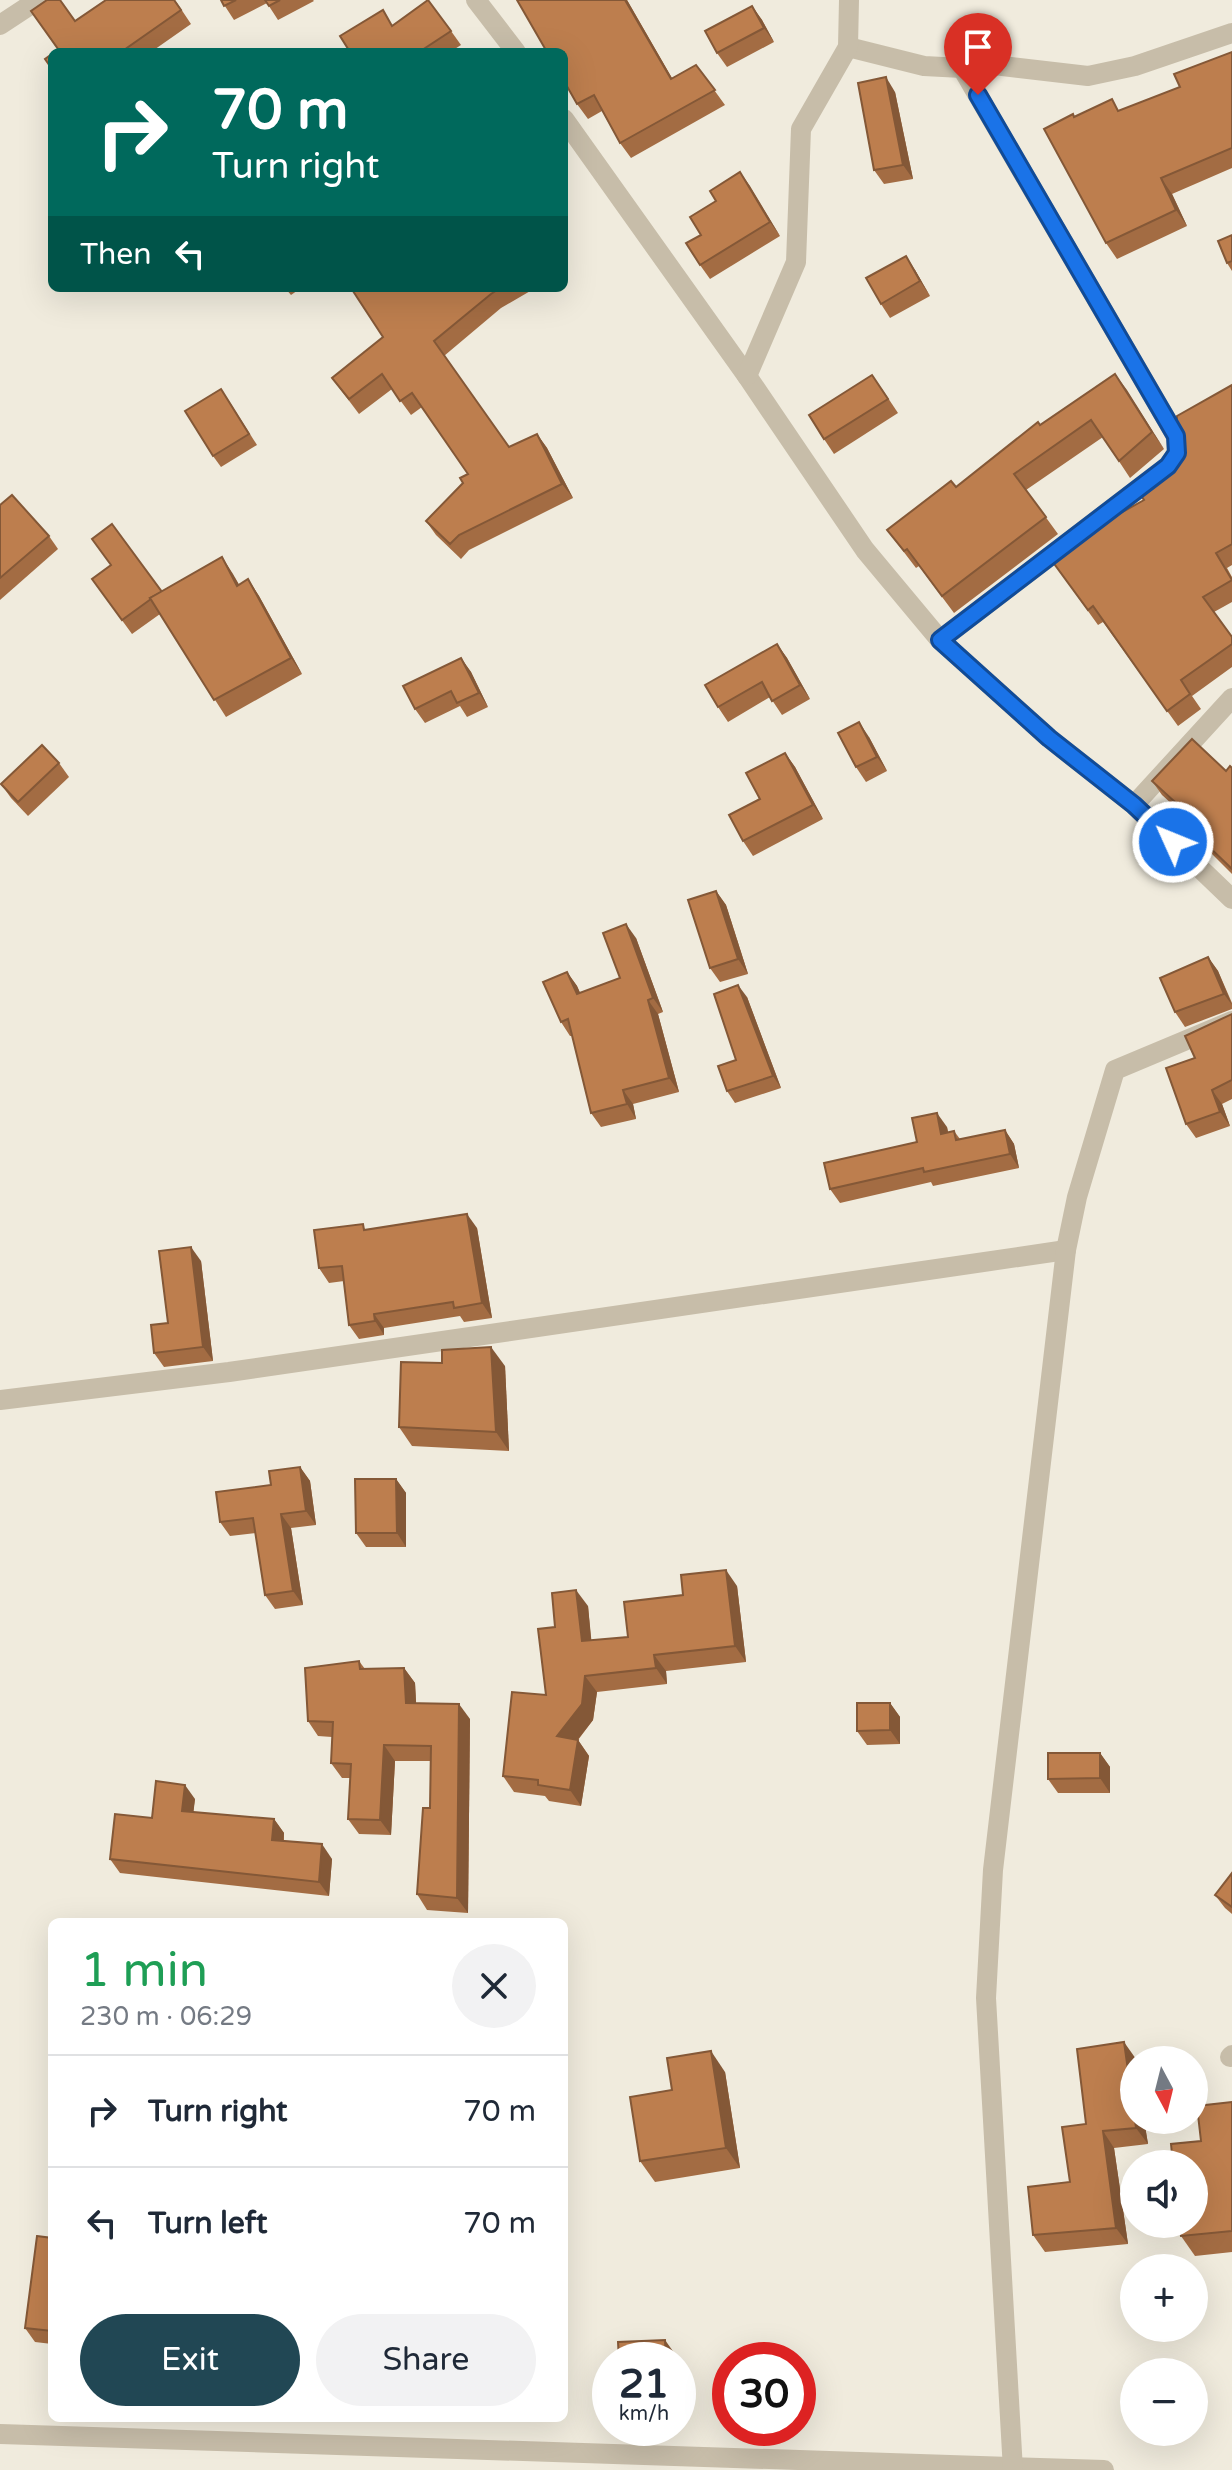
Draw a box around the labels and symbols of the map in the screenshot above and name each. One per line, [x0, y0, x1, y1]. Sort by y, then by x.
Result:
pin [944, 13, 1012, 95]
position arrow [1131, 800, 1215, 884]
north arrow [1120, 2046, 1208, 2134]
speed limit sign: 30 [712, 2342, 816, 2446]

